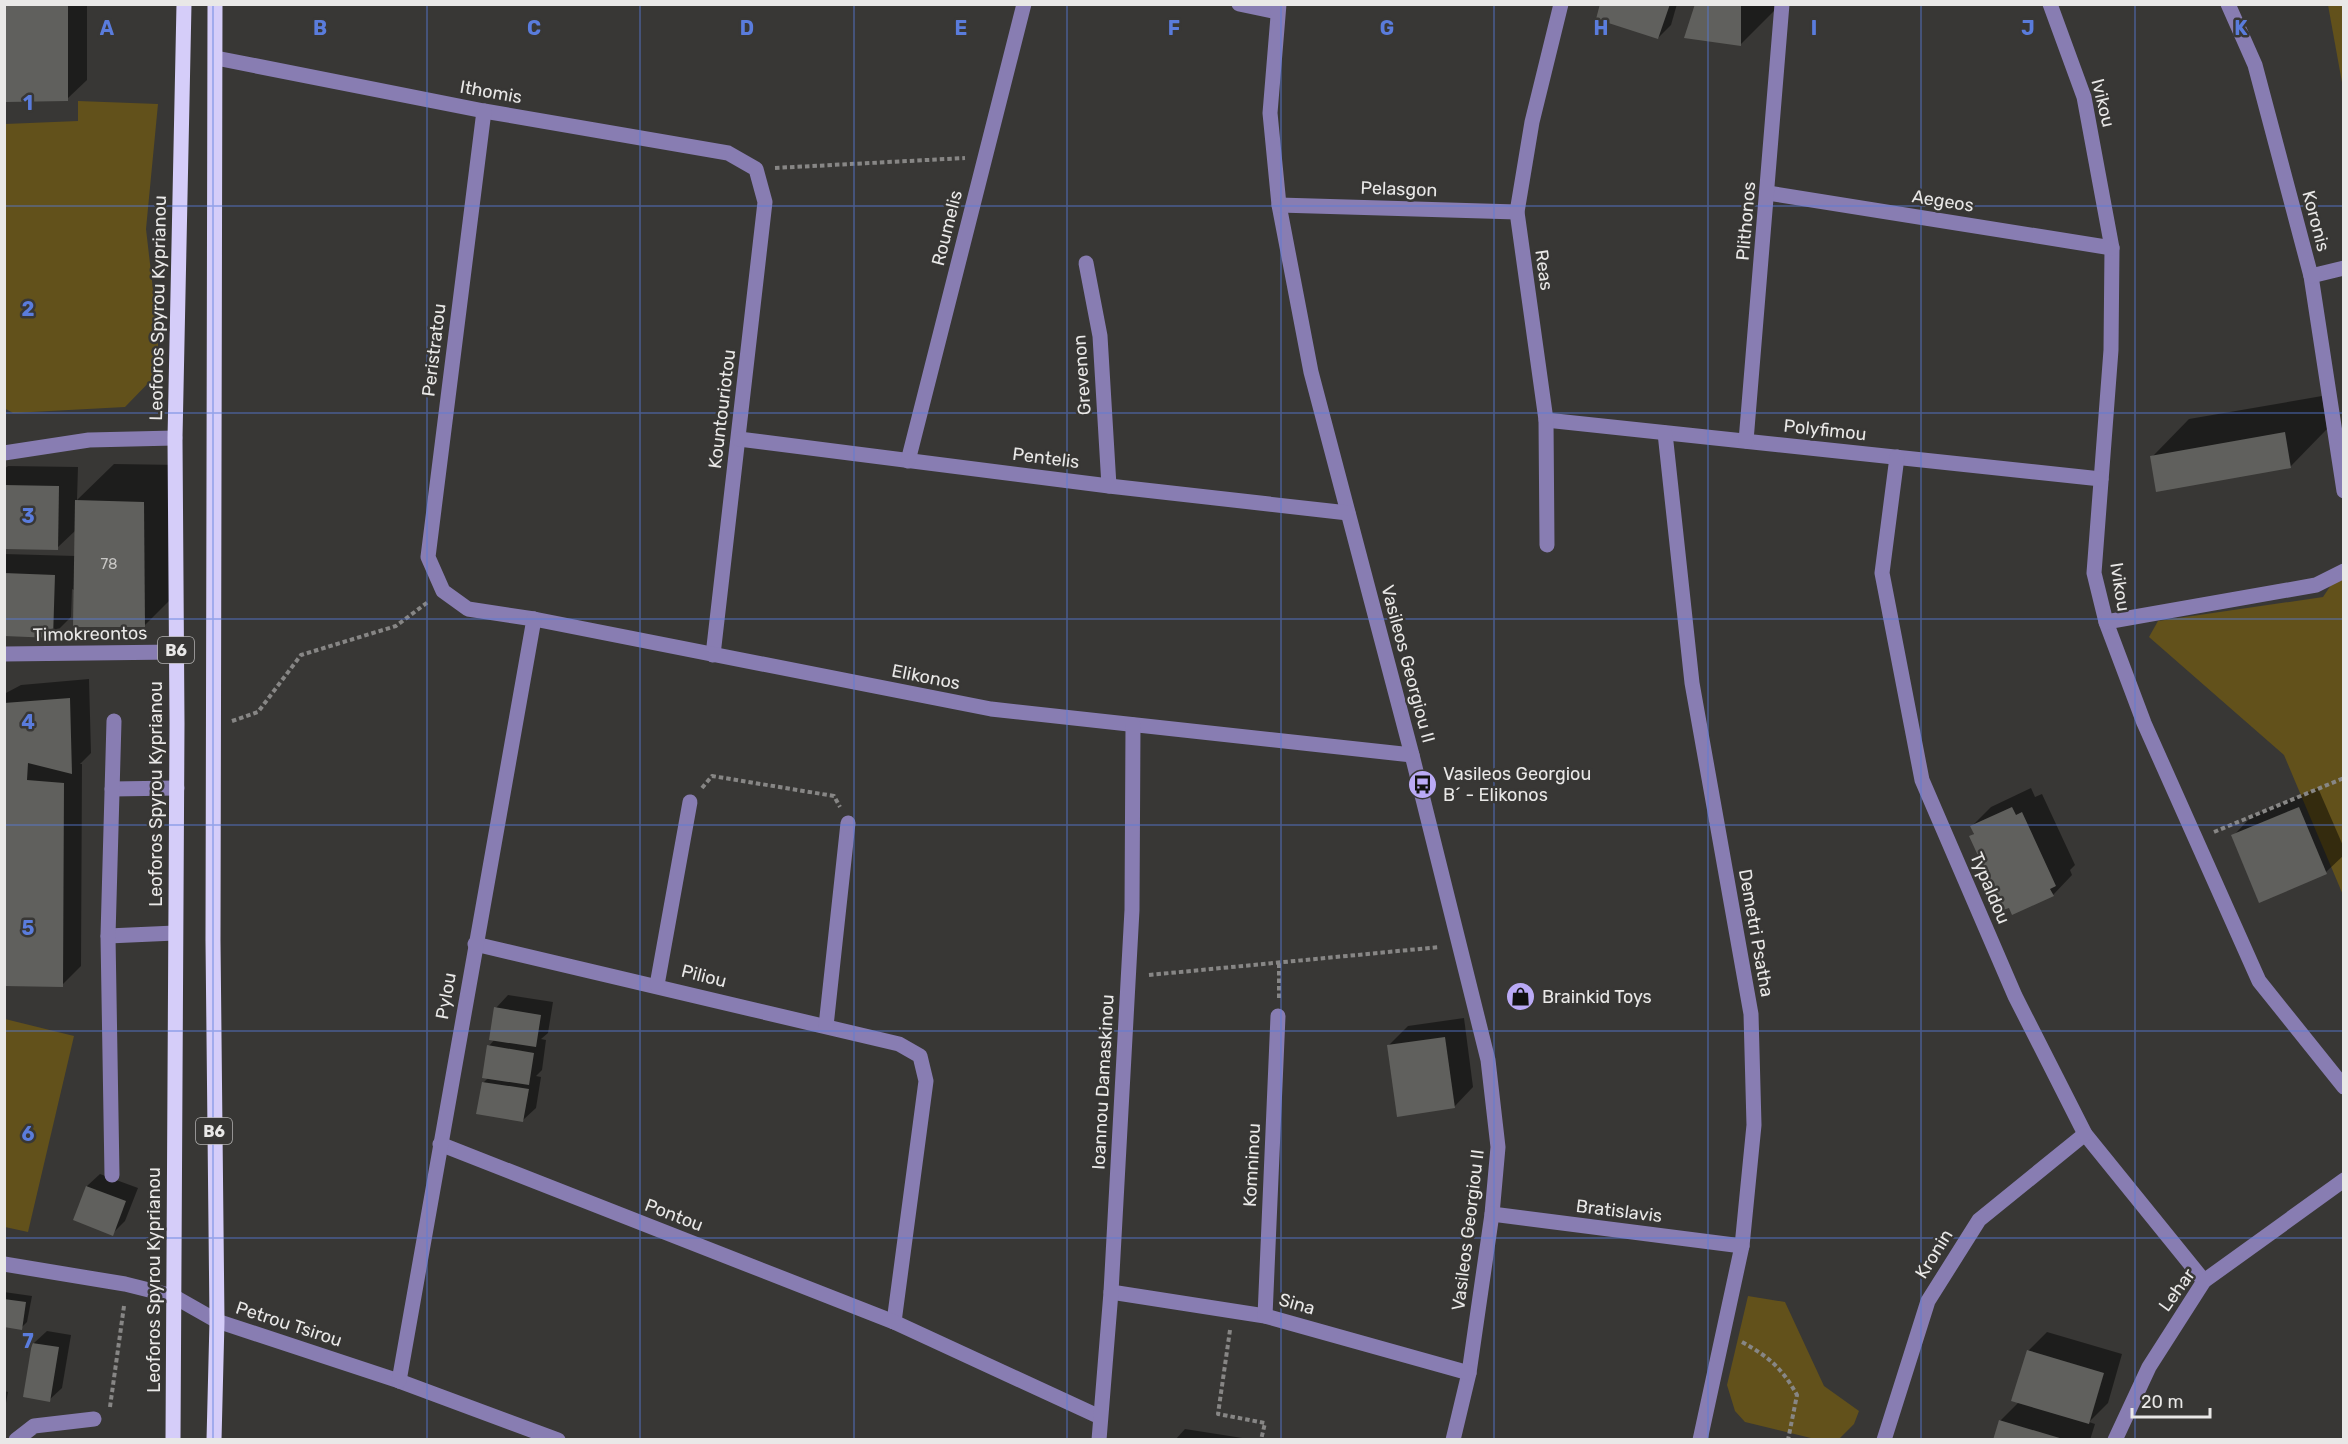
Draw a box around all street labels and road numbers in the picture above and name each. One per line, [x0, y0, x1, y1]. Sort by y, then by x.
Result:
street label: Ithomis [458, 76, 524, 108]
street label: Ivikou [2086, 76, 2120, 130]
street label: Pelasgon [1360, 177, 1438, 201]
street label: Plithonos [1732, 181, 1760, 261]
street label: Aegeos [1910, 185, 1976, 217]
street label: Roumelis [927, 188, 967, 268]
street label: Koronis [2297, 188, 2335, 254]
street label: Leoforos Spyrou Kyprianou [145, 195, 171, 421]
street label: Reas [1530, 248, 1558, 292]
street label: Peristratou [417, 302, 451, 398]
street label: Grevenon [1068, 334, 1096, 416]
street label: Kountouriotou [704, 348, 740, 470]
street label: Polyfimou [1783, 415, 1867, 445]
street label: Pentelis [1011, 443, 1081, 473]
street label: Ivikou [2105, 561, 2135, 613]
street label: Vasileos Georgiou II [1376, 583, 1440, 745]
street label: Timokreontos [32, 622, 148, 646]
road number: B6 [158, 637, 194, 663]
street label: Elikonos [890, 660, 962, 694]
street label: Leoforos Spyrou Kyprianou [145, 681, 167, 907]
street label: Typaldou [1965, 849, 2015, 927]
street label: Demetri Psatha [1734, 867, 1778, 999]
street label: Piliou [679, 960, 729, 992]
street label: Pylou [431, 971, 461, 1021]
street label: Ioannou Damaskinou [1087, 994, 1119, 1170]
road number: B6 [196, 1118, 232, 1144]
street label: Komninou [1239, 1122, 1265, 1208]
street label: Vasileos Georgiou II [1447, 1148, 1489, 1312]
street label: Leoforos Spyrou Kyprianou [143, 1167, 165, 1393]
street label: Pontou [642, 1194, 706, 1236]
street label: Bratislavis [1575, 1195, 1663, 1227]
street label: Kronin [1910, 1225, 1958, 1283]
street label: Lehar [2154, 1264, 2200, 1316]
street label: Sina [1276, 1288, 1318, 1320]
street label: Petrou Tsirou [233, 1296, 345, 1352]

